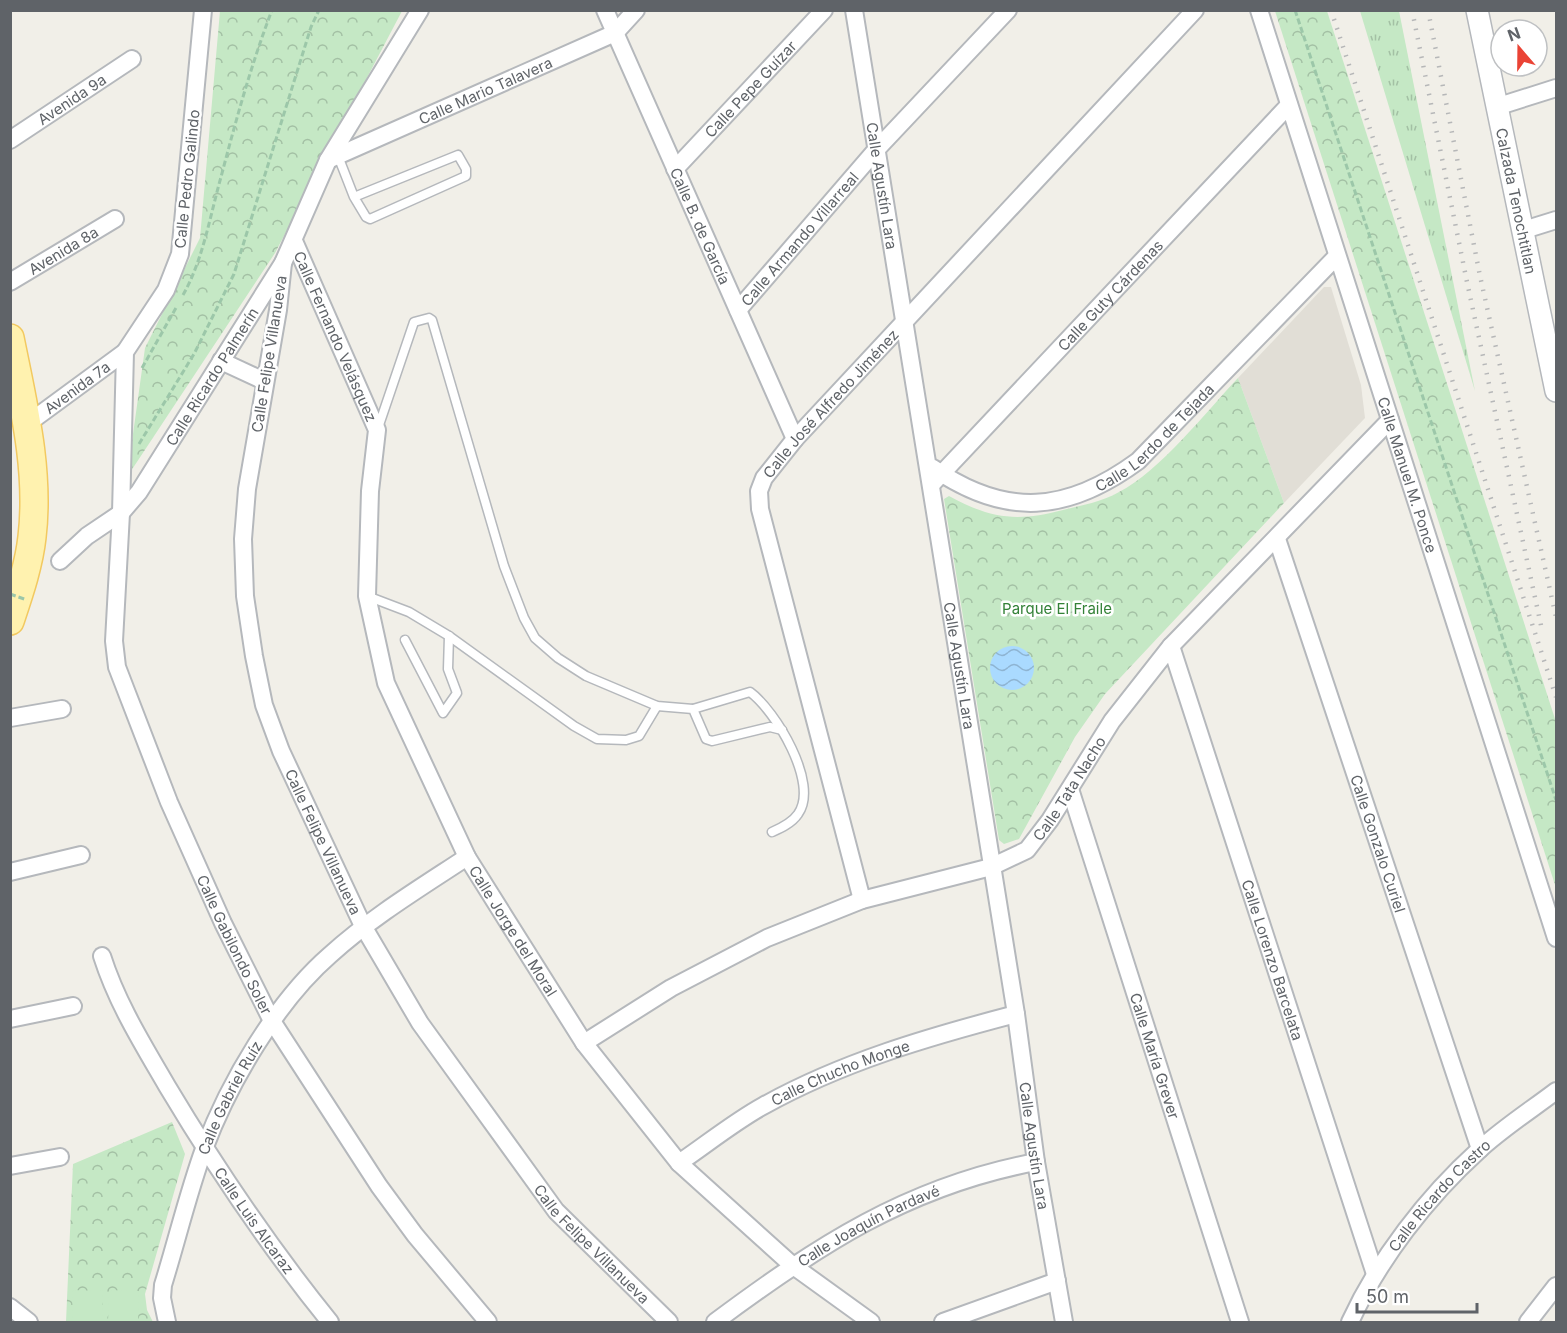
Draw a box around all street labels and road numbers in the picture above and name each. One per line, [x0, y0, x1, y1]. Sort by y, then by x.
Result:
street label: Calle Pepe Guízar [700, 36, 801, 141]
street label: Calle Mario Talavera [415, 53, 555, 128]
street label: Avenida 9a [34, 69, 110, 129]
street label: Calle Pedro Galindo [170, 109, 204, 249]
street label: Calle Agustín Lara [863, 121, 902, 251]
street label: Calzada Tenochtitlan [1492, 126, 1541, 276]
street label: Calle B. de García [666, 164, 735, 287]
street label: Calle Armando Villarreal [736, 168, 862, 310]
street label: Avenida 8a [25, 222, 102, 278]
street label: Calle Guty Cárdenas [1053, 235, 1167, 355]
street label: Calle Fernando Velásquez [290, 248, 382, 424]
street label: Calle Felipe Villanueva [247, 274, 291, 434]
street label: Calle Ricardo Palmerín [161, 304, 262, 449]
street label: Calle José Alfredo Jiménez [758, 325, 902, 482]
street label: Avenida 7a [40, 357, 114, 418]
street label: Calle Lerdo de Tejada [1092, 379, 1218, 495]
street label: Calle Manuel M. Ponce [1374, 394, 1442, 555]
street label: Calle Agustín Lara [940, 600, 979, 731]
street label: Calle Tata Nacho [1028, 733, 1110, 844]
street label: Calle Felipe Villanueva [281, 766, 366, 918]
street label: Calle Gonzalo Curiel [1347, 772, 1410, 915]
street label: Calle Jorge del Moral [465, 862, 562, 1000]
street label: Calle Gabilondo Soler [193, 872, 277, 1018]
street label: Calle Lorenzo Barcelata [1238, 877, 1308, 1043]
street label: Calle María Grever [1126, 990, 1184, 1122]
street label: Calle Chucho Monge [768, 1035, 912, 1109]
street label: Calle Gabriel Ruíz [193, 1037, 266, 1157]
street label: Calle Agustín Lara [1016, 1081, 1054, 1211]
street label: Calle Ricardo Castro [1384, 1135, 1494, 1255]
street label: Calle Luis Alcaraz [211, 1163, 299, 1278]
street label: Calle Felipe Villanueva [530, 1180, 654, 1307]
street label: Calle Joaquín Pardavé [794, 1180, 942, 1270]

